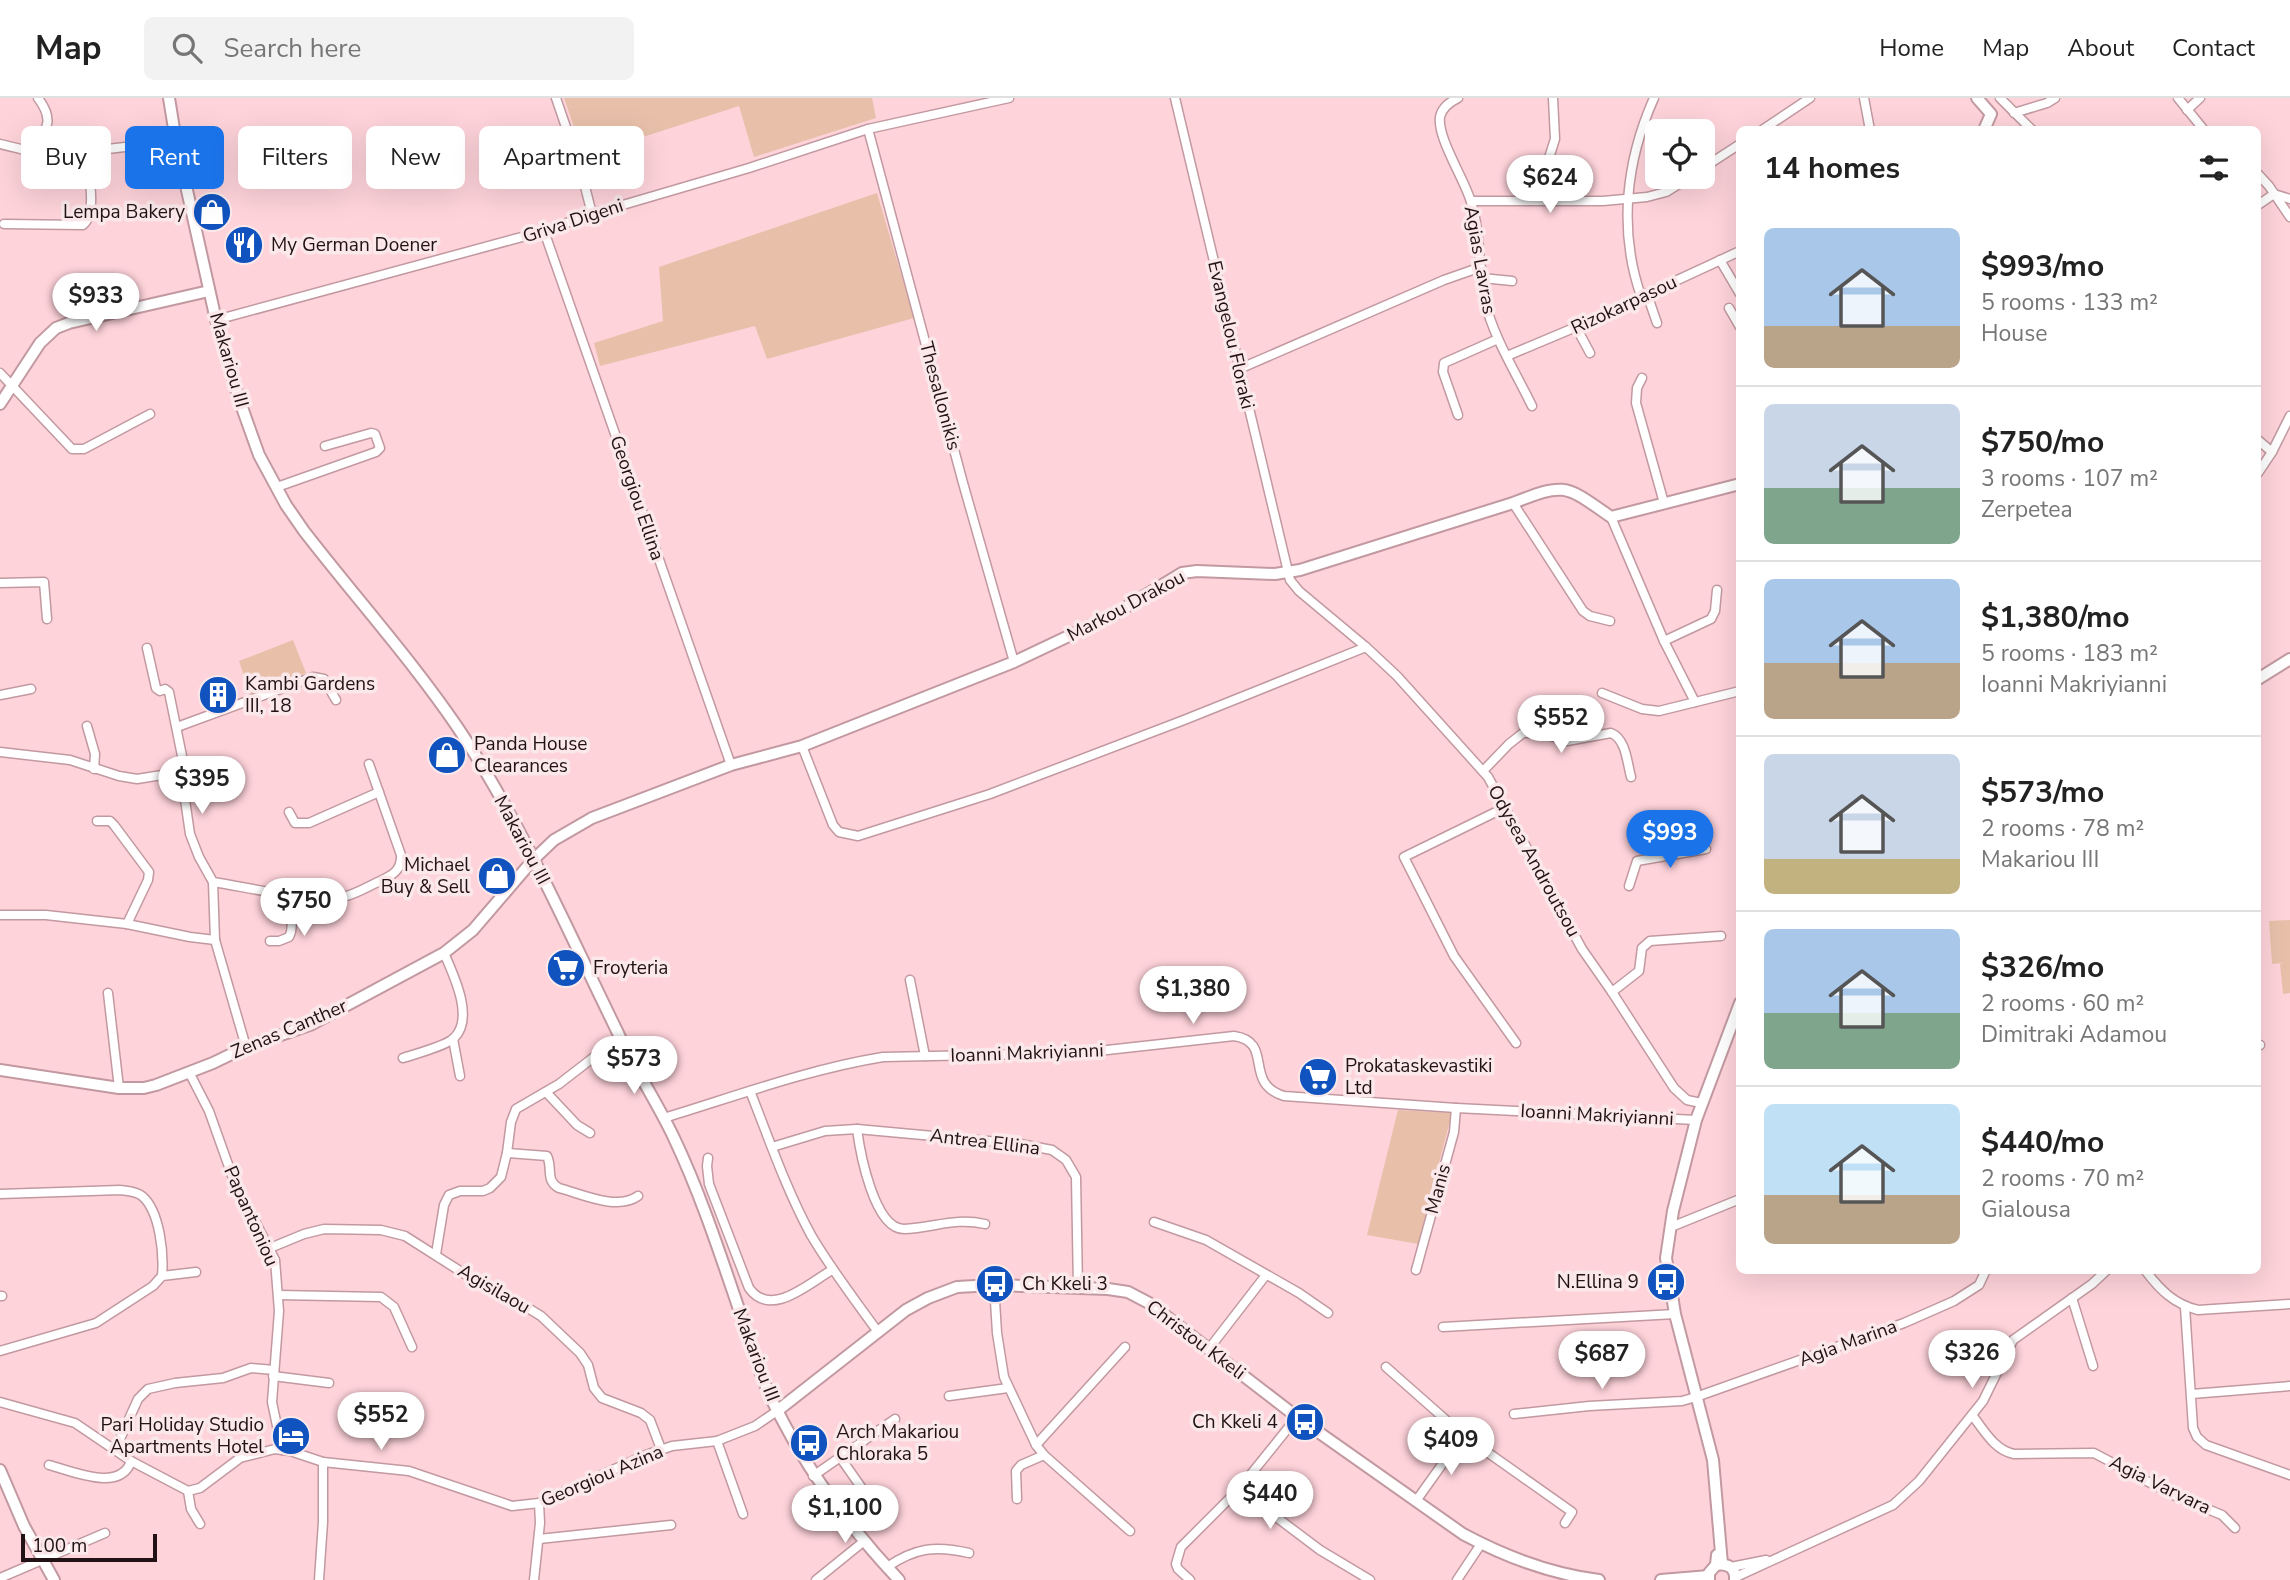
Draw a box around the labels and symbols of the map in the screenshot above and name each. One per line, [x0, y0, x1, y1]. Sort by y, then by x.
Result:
pin: $624 [1509, 156, 1591, 215]
shop icon: Lempa Bakery [191, 191, 233, 233]
street label: Griva Digeni [519, 192, 627, 250]
place label: Lempa Bakery [63, 199, 185, 225]
street label: Agias Lavras [1458, 204, 1502, 316]
restaurant icon: My German Doener [223, 224, 265, 266]
place label: My German Doener [271, 232, 437, 258]
street label: Evangelou Floraki [1201, 258, 1261, 412]
street label: Rizokarpasou [1567, 269, 1681, 341]
pin: $933 [55, 274, 137, 333]
street label: Makariou III [203, 309, 255, 411]
street label: Thesallonikis [913, 339, 967, 453]
street label: Georgiou Ellina [603, 432, 671, 564]
street label: Markou Drakou [1063, 564, 1189, 648]
place label: Kambi Gardens III, 18 [245, 671, 375, 719]
building icon: Kambi Gardens III, 18 [197, 674, 239, 716]
pin: $552 [1520, 696, 1602, 755]
place label: Panda House Clearances [474, 731, 587, 779]
shop icon: Panda House Clearances [426, 734, 468, 776]
pin: $395 [161, 756, 243, 816]
street label: Odysea Androutsou [1481, 780, 1587, 942]
street label: Makariou III [488, 791, 556, 889]
pin: $993 [1629, 810, 1711, 870]
place label: Michael Buy & Sell [381, 852, 470, 900]
shop icon: Michael Buy & Sell [476, 855, 518, 897]
pin: $750 [263, 878, 345, 938]
supermarket icon: Froyteria [545, 947, 587, 989]
place label: Froyteria [593, 955, 668, 981]
pin: $1,380 [1136, 967, 1250, 1026]
street label: Zenas Canther [227, 993, 351, 1065]
pin: $573 [593, 1037, 675, 1096]
street label: Ioanni Makriyianni [950, 1037, 1104, 1069]
place label: Prokataskevastiki Ltd [1345, 1053, 1492, 1101]
supermarket icon: Prokataskevastiki Ltd [1297, 1056, 1339, 1098]
street label: Ioanni Makriyianni [1520, 1098, 1674, 1132]
street label: Antrea Ellina [929, 1122, 1041, 1162]
street label: Manis [1419, 1161, 1457, 1217]
street label: Papantoniou [217, 1162, 285, 1270]
street label: Agisilaou [453, 1258, 535, 1320]
bus stop icon: N.Ellina 9 [1645, 1261, 1687, 1303]
bus stop icon: Ch Kkeli 3 [974, 1263, 1016, 1305]
place label: N.Ellina 9 [1557, 1269, 1639, 1295]
place label: Ch Kkeli 3 [1022, 1271, 1108, 1297]
street label: Christou Kkeli [1141, 1294, 1251, 1386]
street label: Makariou III [726, 1305, 786, 1405]
street label: Agia Marina [1795, 1313, 1901, 1373]
pin: $326 [1931, 1330, 2013, 1390]
pin: $687 [1561, 1332, 1643, 1391]
pin: $552 [340, 1392, 422, 1452]
bus stop icon: Ch Kkeli 4 [1284, 1401, 1326, 1443]
place label: Ch Kkeli 4 [1192, 1409, 1278, 1435]
place label: Pari Holiday Studio Apartments Hotel [101, 1412, 264, 1460]
hotel icon: Pari Holiday Studio Apartments Hotel [270, 1415, 312, 1457]
pin: $409 [1410, 1418, 1492, 1477]
place label: Arch Makariou Chloraka 5 [836, 1419, 959, 1467]
bus stop icon: Arch Makariou Chloraka 5 [788, 1422, 830, 1464]
street label: Georgiou Azina [537, 1438, 667, 1514]
street label: Agia Varvara [2105, 1449, 2215, 1521]
pin: $440 [1229, 1472, 1311, 1531]
pin: $1,100 [788, 1486, 902, 1545]
scale bar [21, 1531, 158, 1563]

